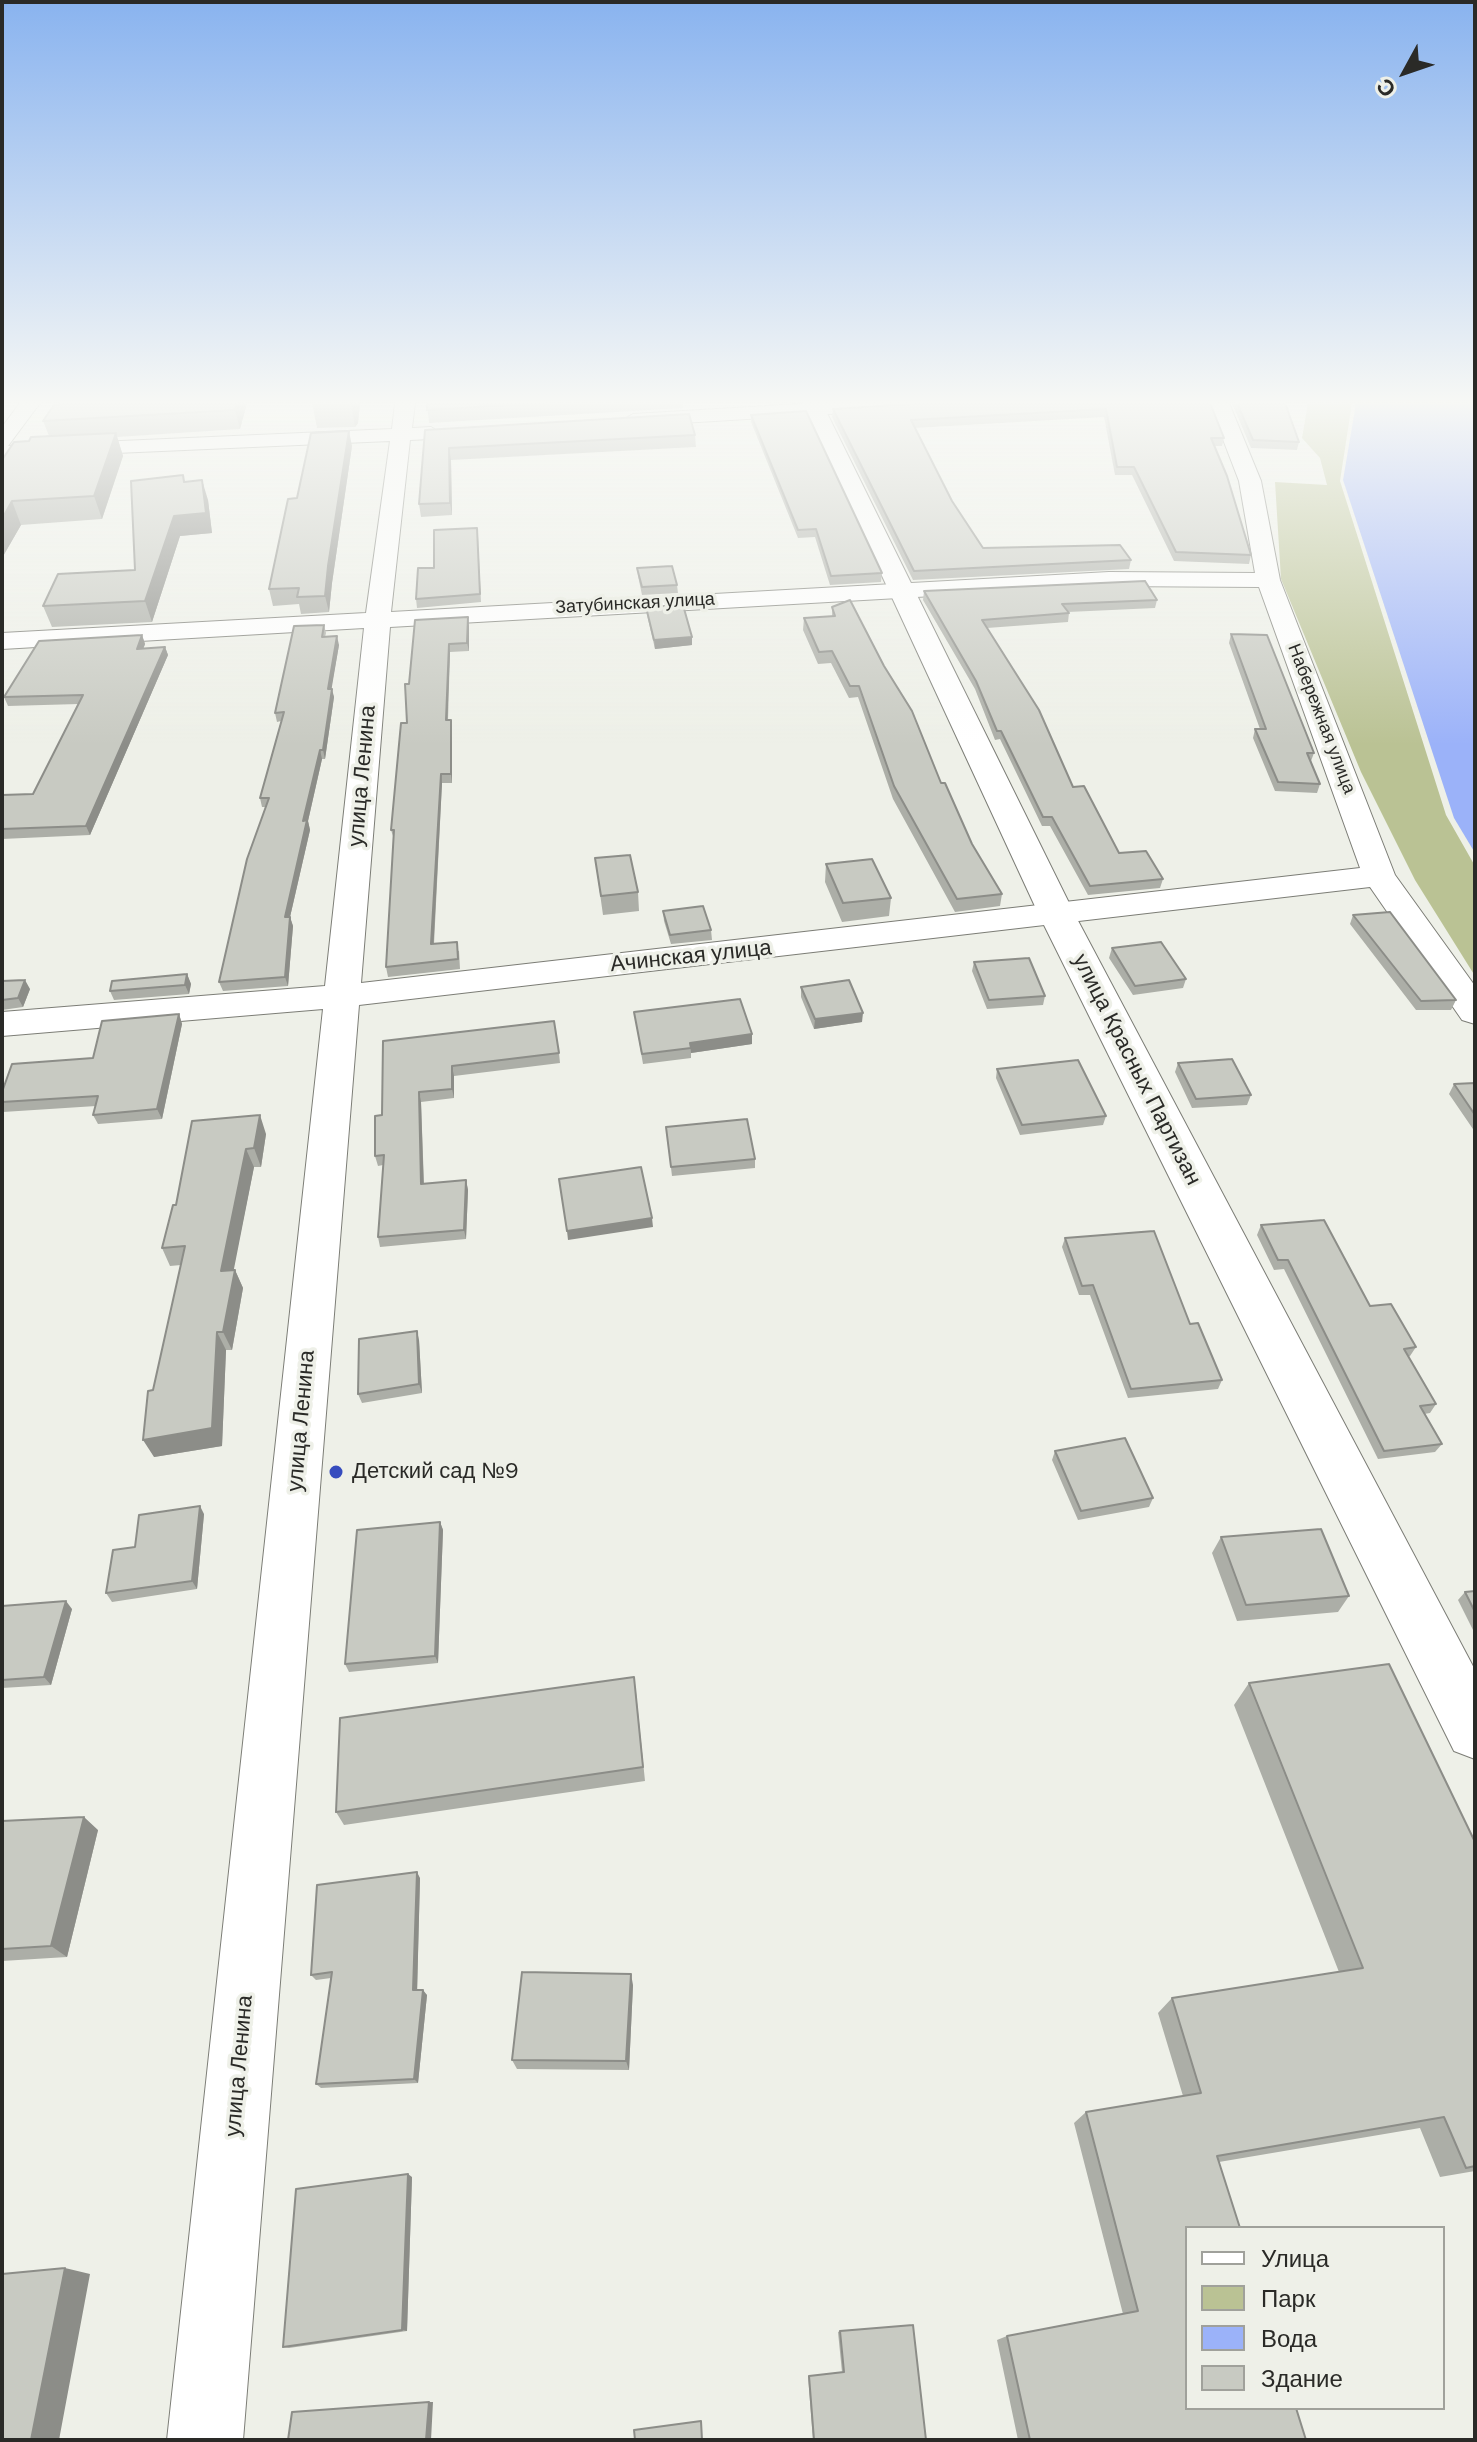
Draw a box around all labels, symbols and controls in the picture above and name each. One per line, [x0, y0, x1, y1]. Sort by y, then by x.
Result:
north arrow [1365, 32, 1445, 112]
text: С [1370, 72, 1402, 103]
street label: Затубинская улица [555, 589, 715, 619]
street label: Набережная улица [1282, 641, 1360, 797]
street label: улица Ленина [344, 704, 382, 848]
street label: Ачинская улица [609, 935, 773, 979]
street label: улица Красных Партизан [1066, 950, 1206, 1190]
street label: улица Ленина [283, 1349, 321, 1493]
place label: Детский сад №9 [352, 1459, 519, 1485]
marker: Детский сад №9 [327, 1463, 345, 1481]
street label: улица Ленина [221, 1994, 259, 2138]
legend [1185, 2226, 1445, 2410]
text: Улица [1261, 2243, 1329, 2274]
text: Парк [1261, 2283, 1315, 2314]
text: Вода [1261, 2323, 1317, 2354]
text: Здание [1261, 2363, 1343, 2394]

